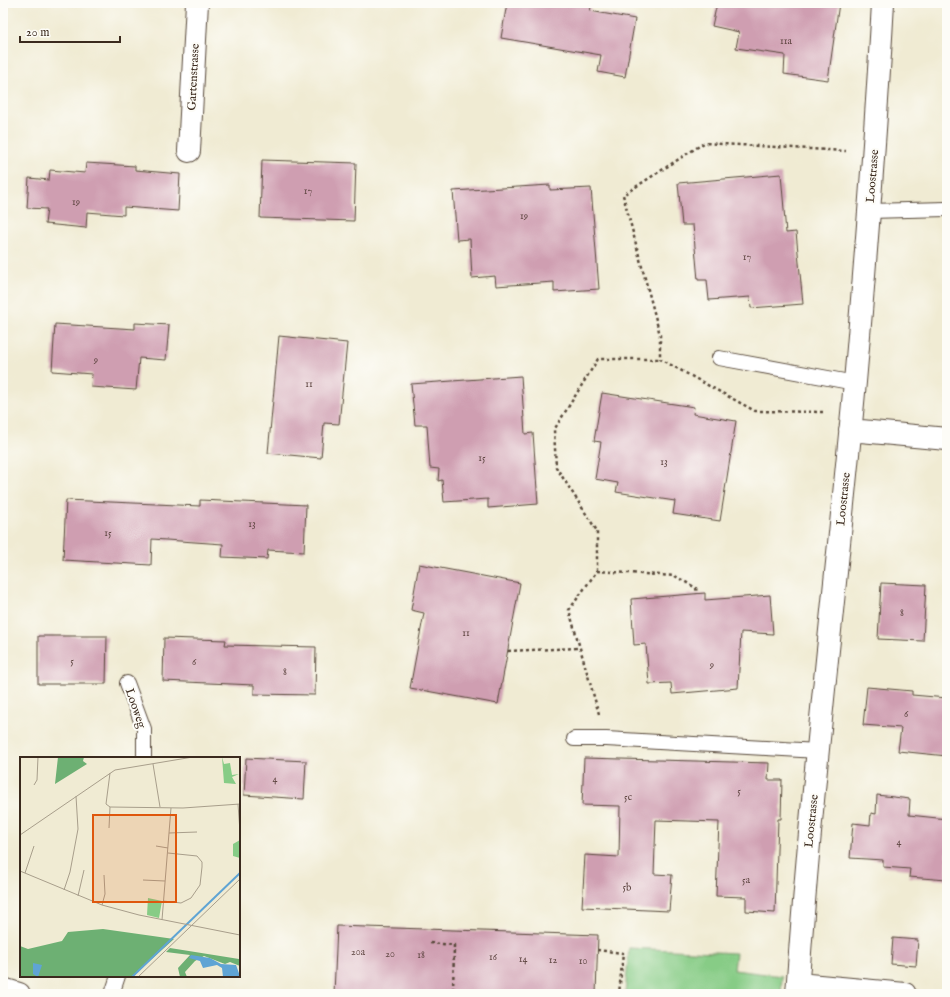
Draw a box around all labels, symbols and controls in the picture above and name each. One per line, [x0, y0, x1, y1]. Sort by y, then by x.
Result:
scale bar [20, 18, 120, 44]
text: 20 m [26, 25, 49, 40]
house number: 11a [780, 35, 793, 48]
street label: Gartenstrasse [184, 43, 203, 111]
street label: Loostrasse [863, 148, 882, 203]
house number: 17 [304, 185, 313, 198]
house number: 19 [72, 196, 80, 209]
house number: 19 [520, 210, 528, 223]
house number: 17 [743, 251, 752, 264]
house number: 9 [93, 354, 98, 367]
house number: 11 [305, 378, 313, 391]
house number: 15 [478, 452, 486, 465]
house number: 13 [660, 456, 668, 469]
street label: Loostrasse [833, 471, 854, 526]
house number: 13 [248, 518, 256, 531]
house number: 15 [104, 527, 112, 540]
house number: 8 [900, 607, 904, 620]
house number: 11 [462, 627, 470, 640]
house number: 5 [70, 655, 74, 668]
house number: 6 [192, 656, 197, 669]
house number: 9 [709, 659, 714, 672]
house number: 8 [283, 666, 287, 679]
street label: Looweg [122, 686, 150, 731]
house number: 6 [904, 708, 909, 721]
inset map [20, 757, 240, 977]
house number: 4 [273, 773, 278, 786]
house number: 5 [737, 785, 741, 798]
house number: 5c [624, 791, 632, 804]
street label: Loostrasse [801, 793, 822, 848]
house number: 4 [897, 836, 902, 849]
house number: 5a [742, 874, 751, 887]
house number: 5b [623, 881, 631, 894]
house number: 20a [351, 946, 366, 959]
house number: 20 [385, 948, 395, 961]
house number: 18 [417, 949, 425, 962]
house number: 16 [489, 951, 498, 964]
house number: 14 [519, 953, 527, 966]
house number: 12 [549, 954, 558, 967]
house number: 10 [579, 955, 587, 968]

